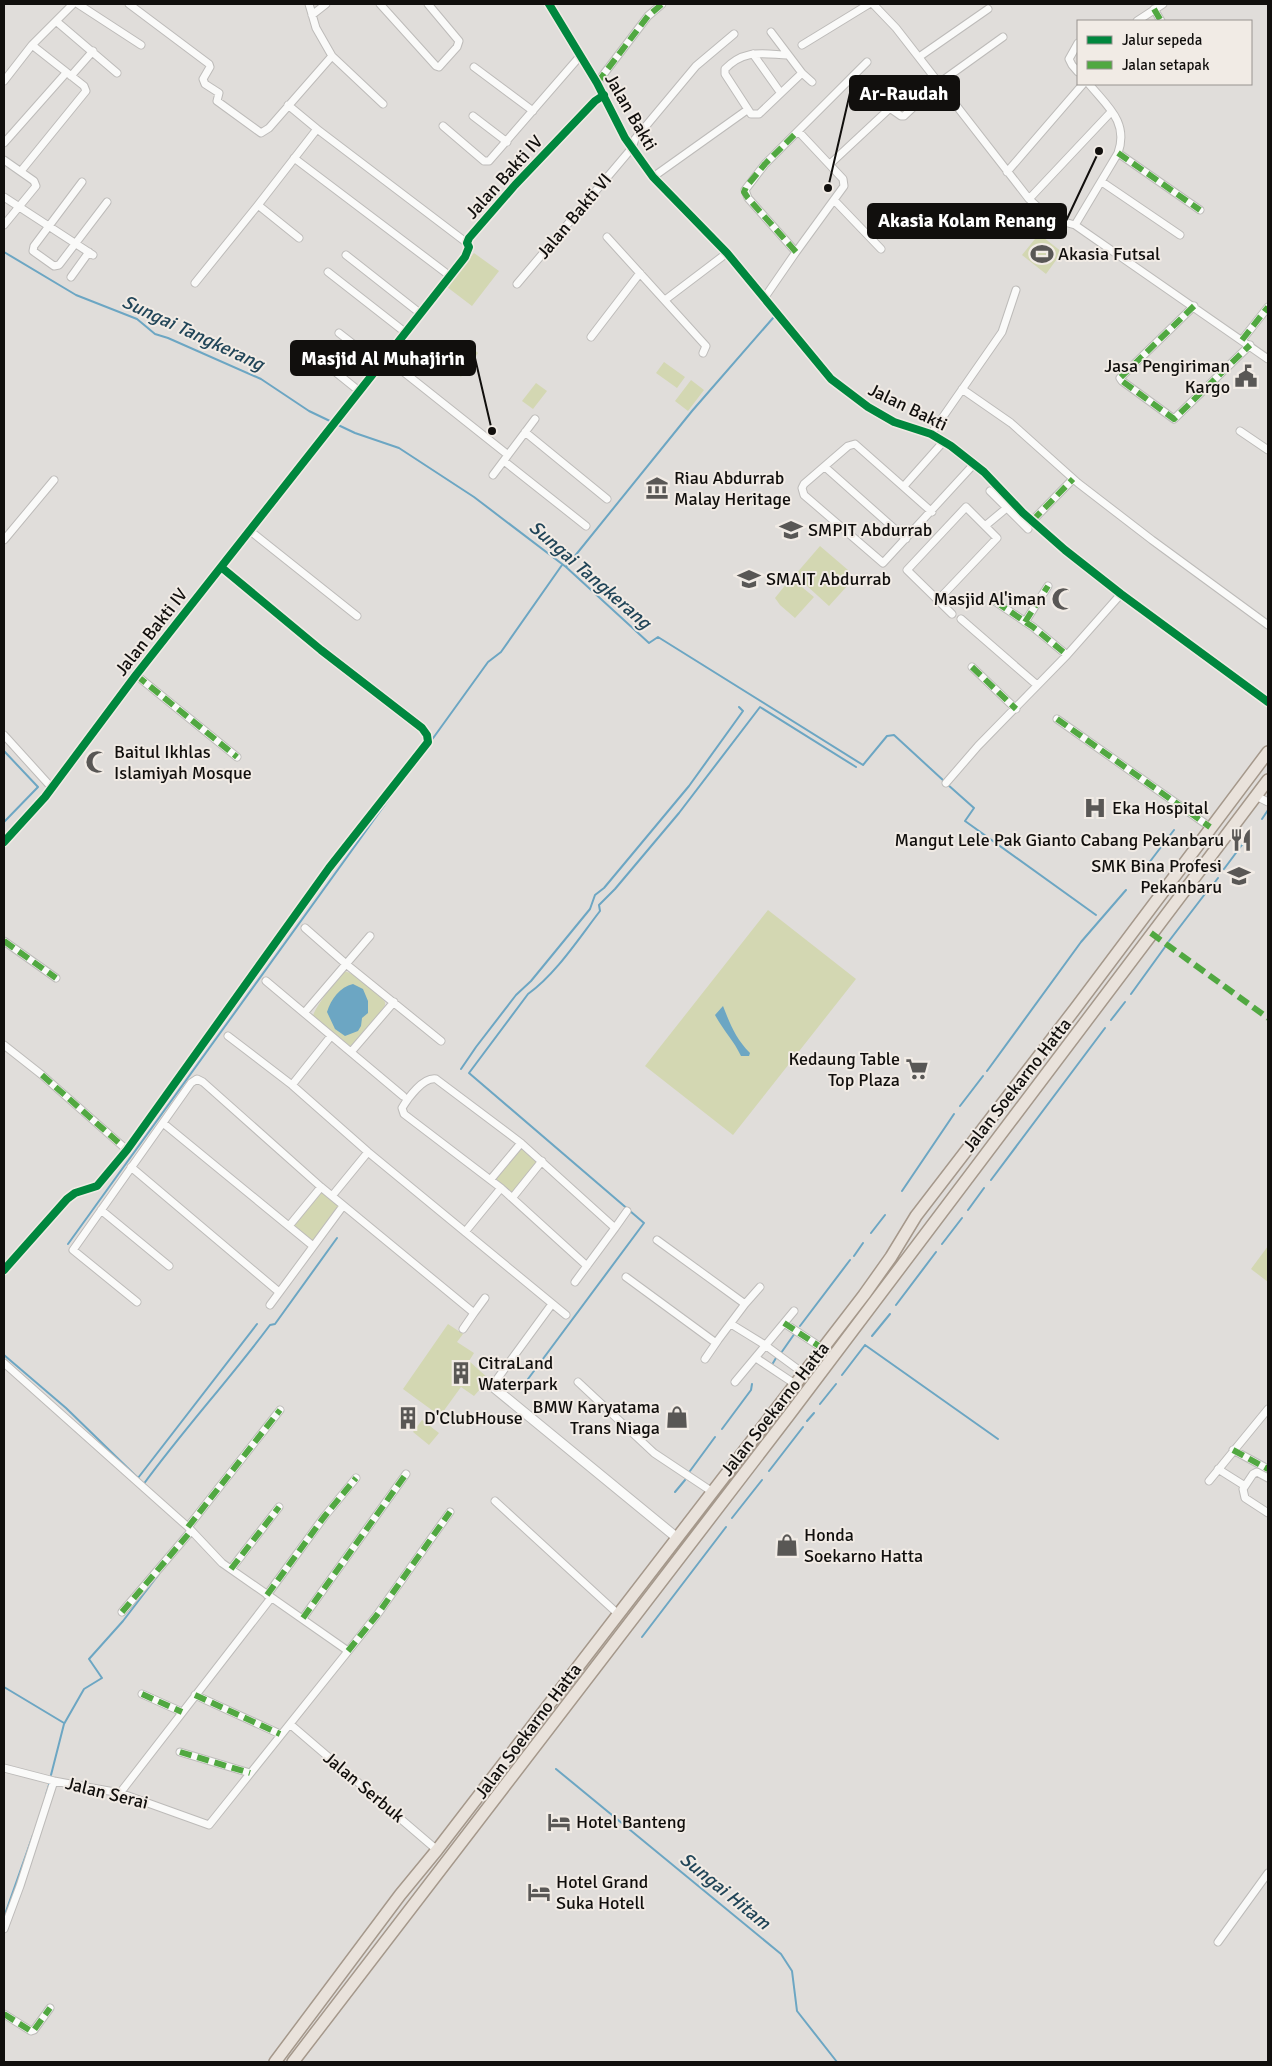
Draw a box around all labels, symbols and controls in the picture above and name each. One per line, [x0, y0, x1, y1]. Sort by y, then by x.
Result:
legend [1077, 20, 1252, 85]
text: Jalur sepeda [1122, 31, 1202, 49]
text: Jalan setapak [1122, 56, 1210, 74]
street label: Jalan Bakti [600, 70, 662, 154]
callout: Ar-Raudah [850, 76, 959, 110]
text: Ar-Raudah [860, 82, 948, 106]
street label: Jalan Bakti IV [461, 130, 548, 223]
street label: Jalan Bakti VI [532, 169, 616, 263]
callout: Akasia Kolam Renang [868, 204, 1066, 238]
text: Akasia Kolam Renang [878, 209, 1056, 233]
sports icon: Akasia Futsal [1029, 241, 1055, 267]
place label: Akasia Futsal [1058, 243, 1160, 265]
water label: Sungai Tangkerang [118, 290, 270, 377]
callout: Masjid Al Muhajirin [291, 341, 475, 375]
text: Masjid Al Muhajirin [301, 347, 465, 371]
place label: Jasa Pengiriman Kargo [1104, 355, 1230, 398]
public building icon: Jasa Pengiriman Kargo [1233, 363, 1259, 389]
street label: Jalan Bakti [865, 378, 951, 436]
place label: Riau Abdurrab Malay Heritage [674, 467, 791, 510]
museum icon: Riau Abdurrab Malay Heritage [644, 475, 670, 501]
water label: Sungai Tangkerang [524, 515, 657, 636]
school or university icon: SMPIT Abdurrab [778, 517, 804, 543]
place label: SMPIT Abdurrab [808, 519, 932, 541]
school or university icon: SMAIT Abdurrab [736, 566, 762, 592]
place label: SMAIT Abdurrab [766, 568, 891, 590]
street label: Jalan Bakti IV [110, 583, 192, 680]
mosque icon: Masjid Al'iman [1050, 586, 1076, 612]
place label: Masjid Al'iman [934, 588, 1046, 610]
place label: Baitul Ikhlas Islamiyah Mosque [114, 741, 252, 784]
mosque icon: Baitul Ikhlas Islamiyah Mosque [84, 749, 110, 775]
hospital icon: Eka Hospital [1082, 795, 1108, 821]
place label: Eka Hospital [1112, 797, 1209, 819]
restaurant icon: Mangut Lele Pak Gianto Cabang Pekanbaru [1228, 827, 1254, 853]
place label: Mangut Lele Pak Gianto Cabang Pekanbaru [895, 829, 1224, 851]
place label: SMK Bina Profesi Pekanbaru [1091, 855, 1222, 898]
school or university icon: SMK Bina Profesi Pekanbaru [1226, 863, 1252, 889]
street label: Jalan Soekarno Hatta [958, 1014, 1076, 1156]
place label: Kedaung Table Top Plaza [788, 1048, 900, 1091]
supermarket icon: Kedaung Table Top Plaza [904, 1056, 930, 1082]
street label: Jalan Soekarno Hatta [716, 1338, 834, 1480]
place label: CitraLand Waterpark [478, 1352, 558, 1395]
building icon: CitraLand Waterpark [448, 1360, 474, 1386]
place label: BMW Karyatama Trans Niaga [533, 1396, 660, 1439]
shop icon: BMW Karyatama Trans Niaga [664, 1404, 690, 1430]
building icon: D'ClubHouse [395, 1405, 421, 1431]
place label: D'ClubHouse [424, 1407, 523, 1429]
place label: Honda Soekarno Hatta [804, 1524, 923, 1567]
shop icon: Honda Soekarno Hatta [774, 1532, 800, 1558]
street label: Jalan Soekarno Hatta [470, 1659, 586, 1803]
street label: Jalan Serbuk [319, 1747, 409, 1827]
street label: Jalan Serai [63, 1772, 151, 1814]
hotel icon: Hotel Banteng [546, 1809, 572, 1835]
place label: Hotel Banteng [576, 1811, 686, 1833]
water label: Sungai Hitam [675, 1847, 776, 1935]
place label: Hotel Grand Suka Hotell [556, 1871, 648, 1914]
hotel icon: Hotel Grand Suka Hotell [526, 1879, 552, 1905]

